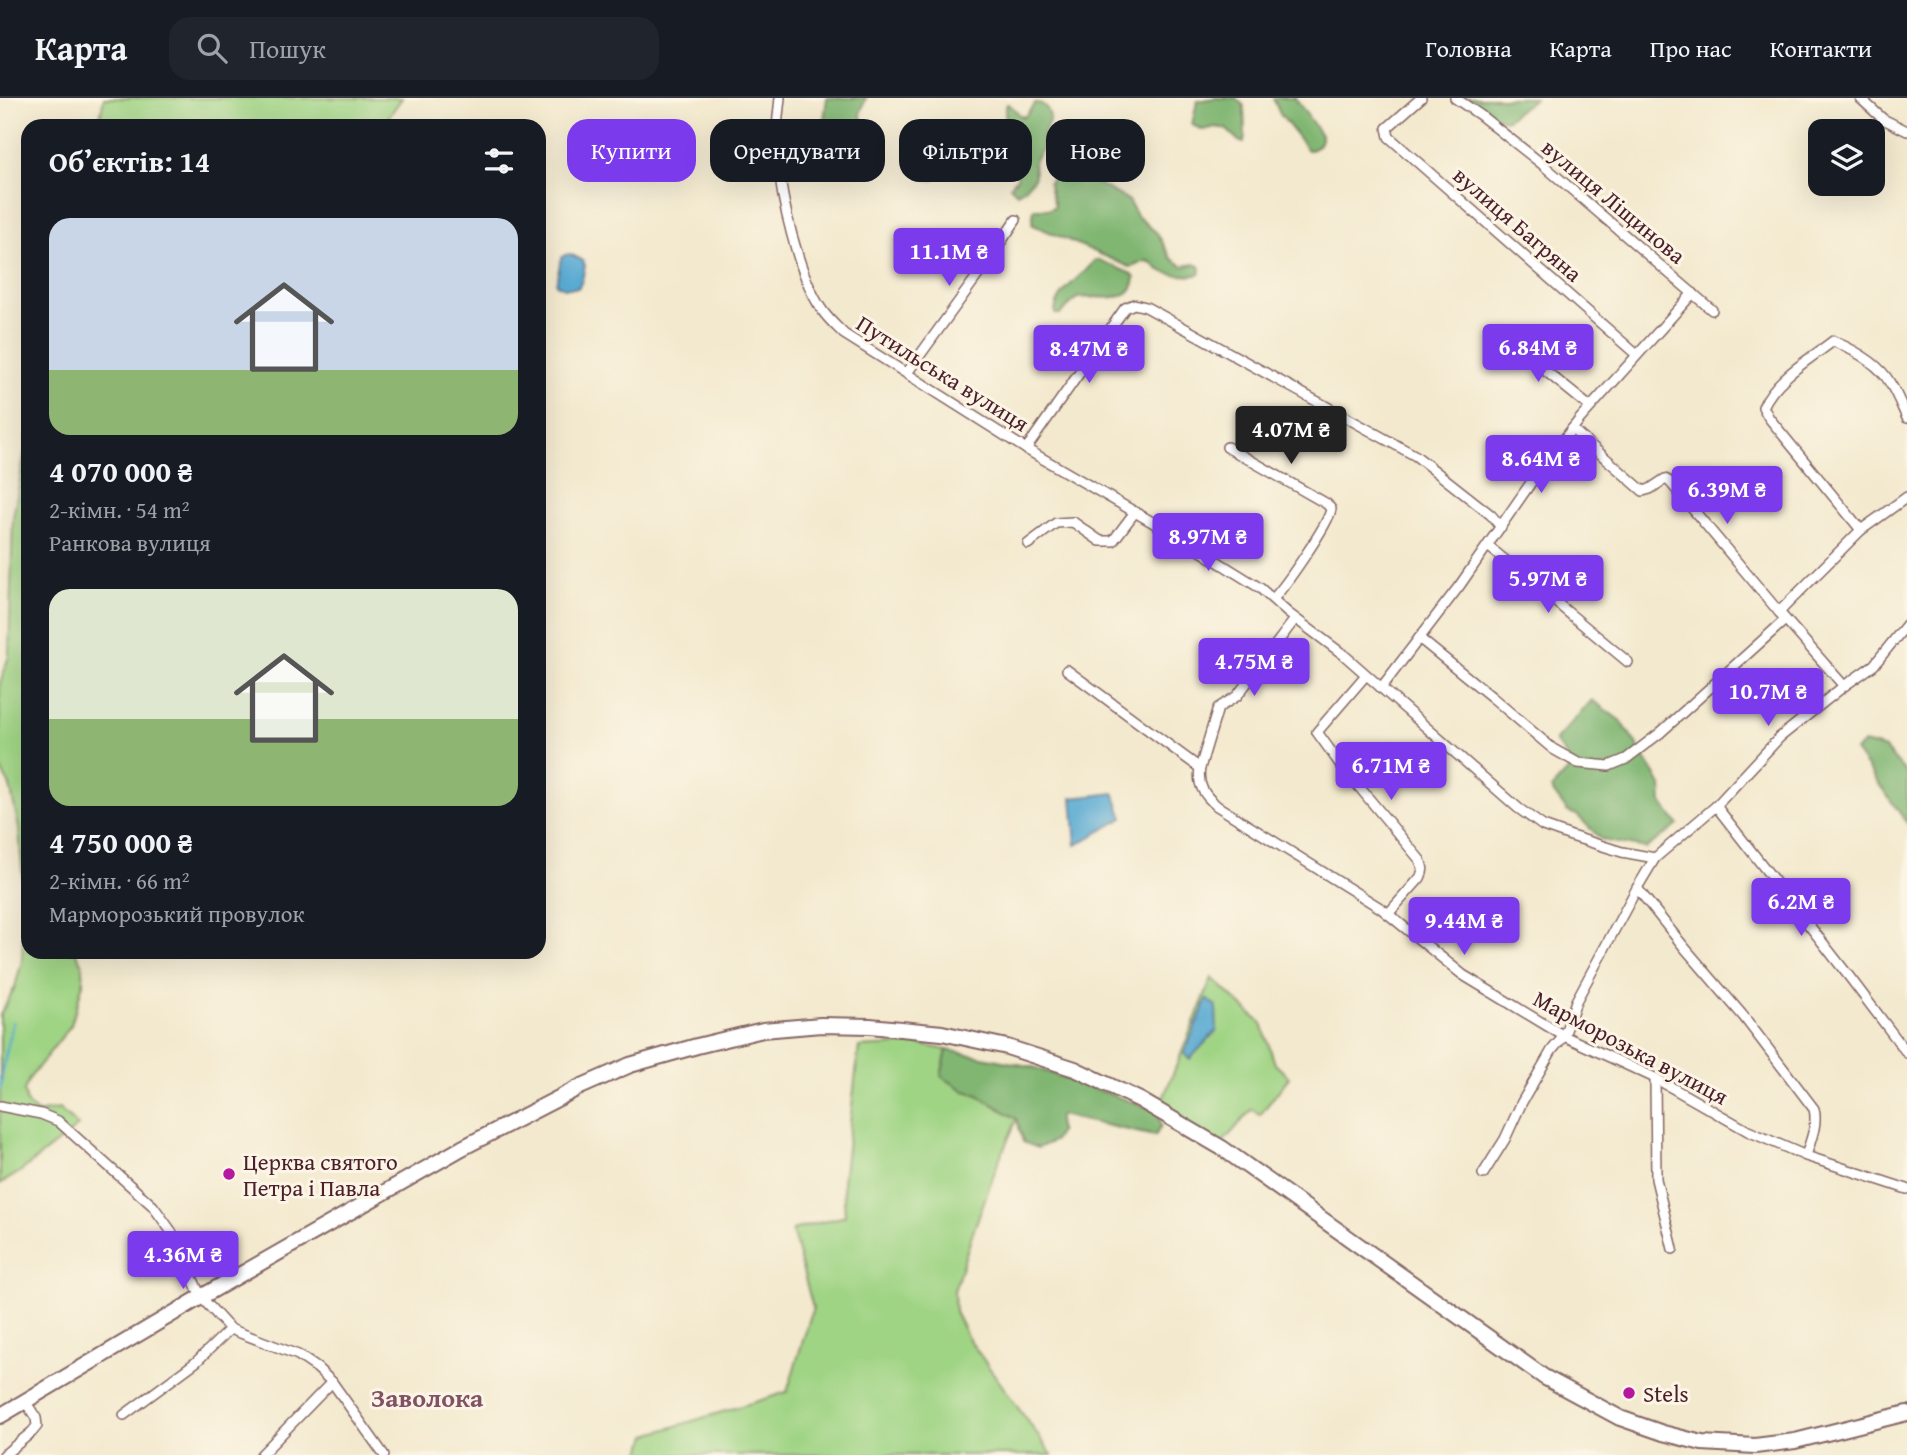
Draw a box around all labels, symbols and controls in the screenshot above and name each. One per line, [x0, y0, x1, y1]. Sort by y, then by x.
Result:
search box [169, 17, 659, 80]
text: Карта [35, 24, 127, 72]
icon: search [193, 29, 231, 67]
text: Пошук [249, 29, 326, 68]
text: Головна [1425, 31, 1512, 66]
text: Карта [1550, 31, 1612, 66]
text: Про нас [1650, 31, 1732, 66]
text: Контакти [1770, 31, 1872, 66]
chip: Купити [567, 119, 696, 182]
chip: Орендувати [710, 119, 885, 182]
chip: Фільтри [899, 119, 1032, 182]
chip: Нове [1046, 119, 1145, 182]
map controls [1808, 119, 1885, 196]
button: layers [1808, 119, 1885, 196]
street label: вулиця Ліщинова [1535, 131, 1693, 271]
text: Об’єктів: 14 [49, 139, 210, 183]
icon: filters [480, 142, 518, 180]
street label: вулиця Багряна [1446, 159, 1590, 289]
pin: 11.1M ₴ [884, 228, 1014, 288]
text: 11.1M ₴ [909, 234, 989, 267]
icon: home [221, 264, 347, 390]
street label: Путильська вулиця [850, 307, 1036, 440]
pin: 6.84M ₴ [1473, 324, 1603, 384]
pin: 8.47M ₴ [1024, 326, 1154, 385]
text: 6.84M ₴ [1498, 330, 1578, 363]
text: 8.47M ₴ [1049, 331, 1129, 364]
pin: 4.07M ₴ [1226, 406, 1356, 466]
text: 4.07M ₴ [1251, 412, 1331, 445]
pin: 8.64M ₴ [1476, 436, 1606, 495]
text: 8.64M ₴ [1501, 441, 1581, 474]
text: 4 070 000 ₴ [49, 449, 193, 493]
pin: 6.39M ₴ [1662, 466, 1792, 526]
text: 6.39M ₴ [1687, 472, 1767, 505]
text: 2-кімн. · 54 m² [49, 493, 190, 526]
pin: 8.97M ₴ [1143, 514, 1273, 573]
text: 8.97M ₴ [1168, 519, 1248, 552]
text: Ранкова вулиця [49, 526, 211, 559]
pin: 5.97M ₴ [1483, 556, 1613, 615]
text: 5.97M ₴ [1508, 561, 1588, 594]
icon: home [221, 635, 347, 761]
pin: 4.75M ₴ [1189, 638, 1319, 698]
text: 4.75M ₴ [1214, 644, 1294, 677]
pin: 10.7M ₴ [1703, 668, 1833, 728]
text: 10.7M ₴ [1728, 674, 1808, 707]
pin: 6.71M ₴ [1326, 742, 1456, 802]
text: 6.71M ₴ [1351, 748, 1431, 781]
text: 4 750 000 ₴ [49, 820, 193, 864]
text: 2-кімн. · 66 m² [49, 864, 190, 897]
pin: 6.2M ₴ [1744, 878, 1858, 938]
text: 6.2M ₴ [1767, 884, 1835, 917]
text: Марморозький провулок [49, 897, 305, 930]
pin: 9.44M ₴ [1399, 898, 1529, 957]
text: 9.44M ₴ [1424, 903, 1504, 936]
street label: Марморозька вулиця [1528, 982, 1735, 1113]
place label: Церква святого Петра і Павла [243, 1145, 398, 1204]
marker: Церква святого Петра і Павла [221, 1166, 237, 1182]
pin: 4.36M ₴ [118, 1232, 248, 1291]
text: 4.36M ₴ [143, 1237, 223, 1270]
place label: Stels [1643, 1377, 1689, 1410]
district label: Заволока [371, 1378, 484, 1417]
marker: Stels [1621, 1385, 1637, 1401]

